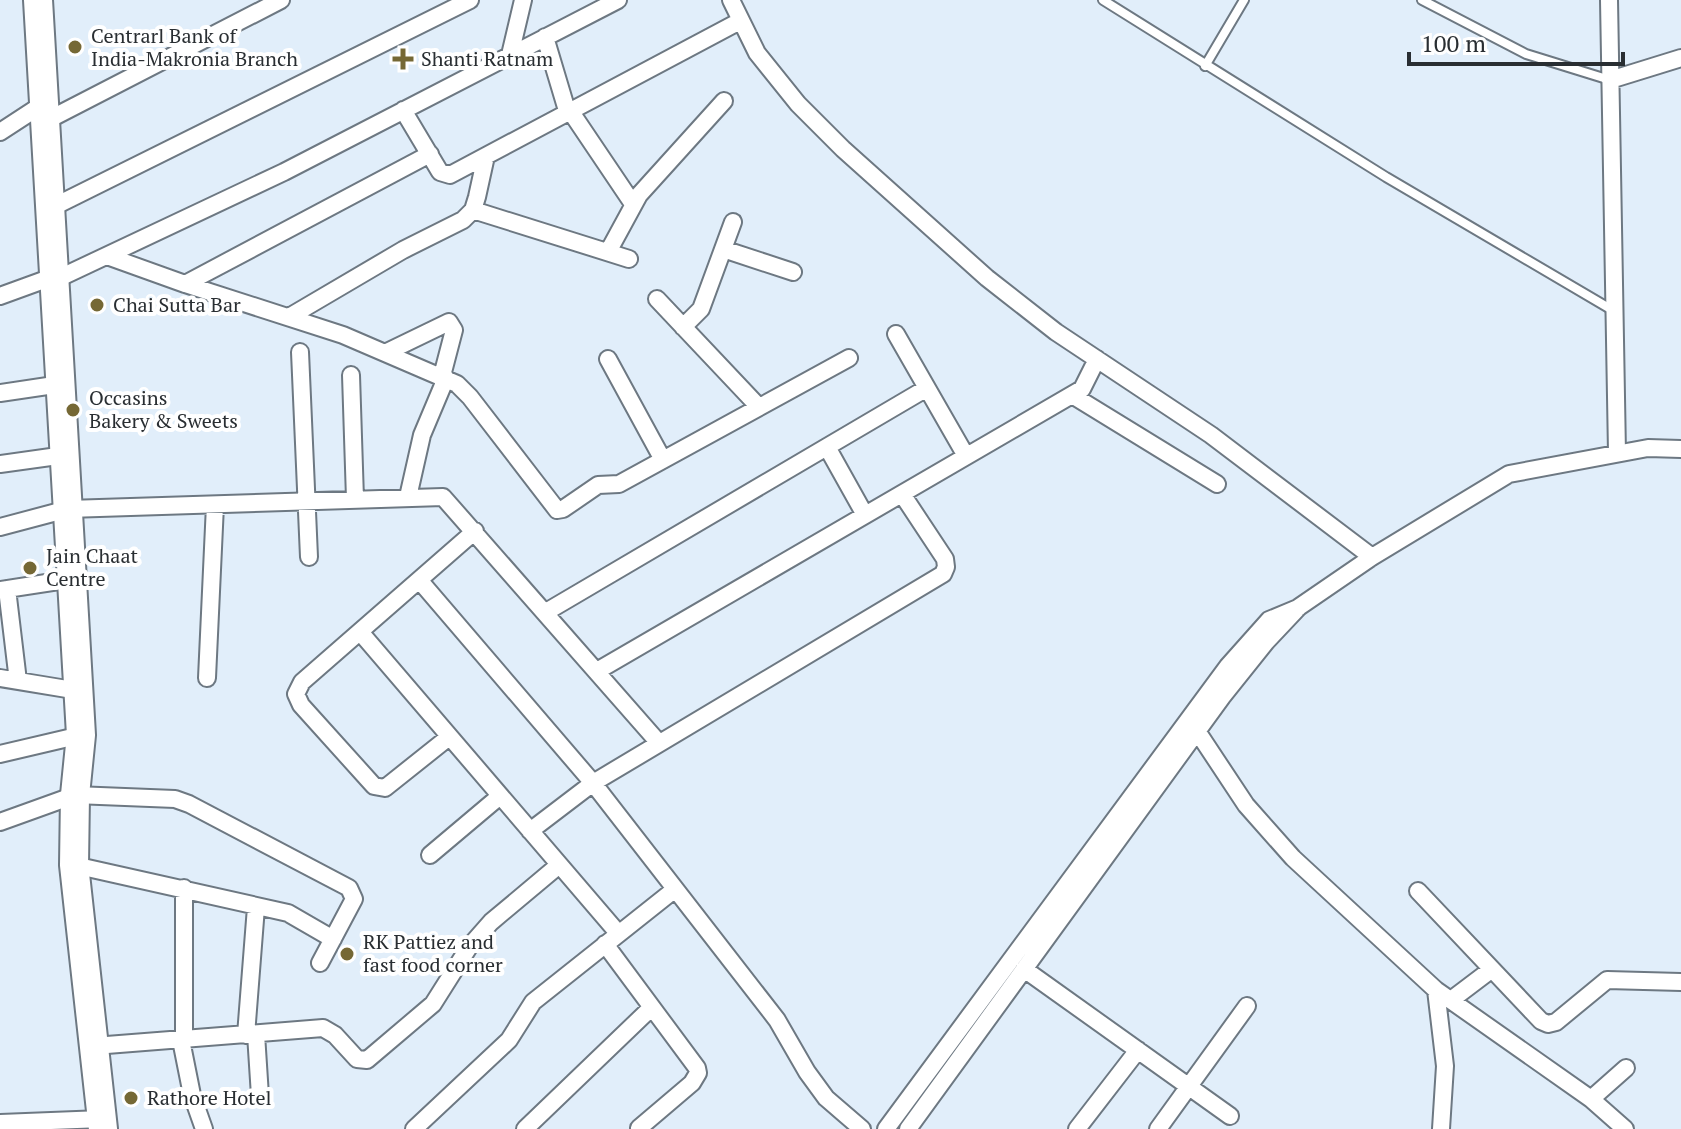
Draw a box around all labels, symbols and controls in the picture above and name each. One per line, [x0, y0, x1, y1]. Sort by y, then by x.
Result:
scale bar [1409, 16, 1623, 66]
place label: Centrarl Bank of India-Makronia Branch [91, 22, 298, 72]
text: 100 m [1421, 27, 1486, 59]
marker: Centrarl Bank of India-Makronia Branch [66, 38, 84, 56]
place label: Shanti Ratnam [421, 45, 553, 72]
marker: Shanti Ratnam [392, 48, 414, 70]
place label: Chai Sutta Bar [113, 291, 241, 318]
marker: Chai Sutta Bar [88, 296, 106, 314]
place label: Occasins Bakery & Sweets [89, 384, 238, 434]
marker: Occasins Bakery & Sweets [64, 401, 82, 419]
place label: Jain Chaat Centre [46, 542, 138, 592]
marker: Jain Chaat Centre [21, 559, 39, 577]
place label: RK Pattiez and fast food corner [363, 928, 503, 978]
marker: RK Pattiez and fast food corner [338, 945, 356, 963]
place label: Rathore Hotel [147, 1084, 272, 1111]
marker: Rathore Hotel [122, 1089, 140, 1107]

